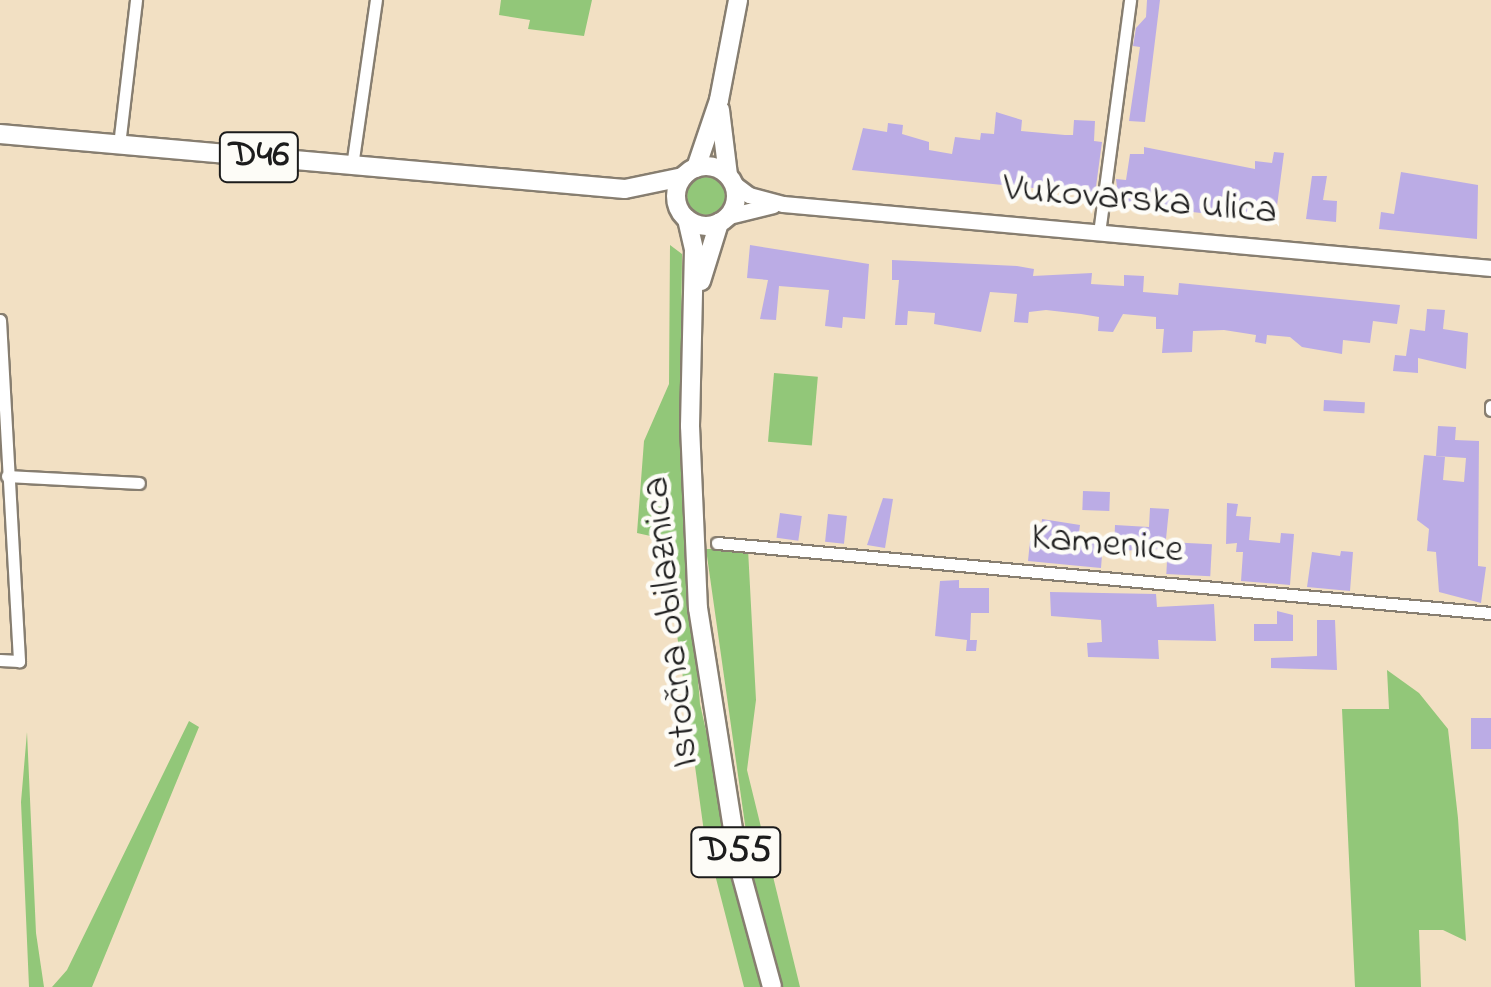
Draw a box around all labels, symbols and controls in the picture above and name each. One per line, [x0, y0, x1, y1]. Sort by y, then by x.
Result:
road number: D46 [216, 124, 302, 190]
street label: Vukovarska ulica [1001, 165, 1279, 237]
street label: Istočna obilaznica [633, 474, 711, 770]
street label: Kamenice [1029, 514, 1185, 576]
road number: D55 [688, 819, 784, 885]

